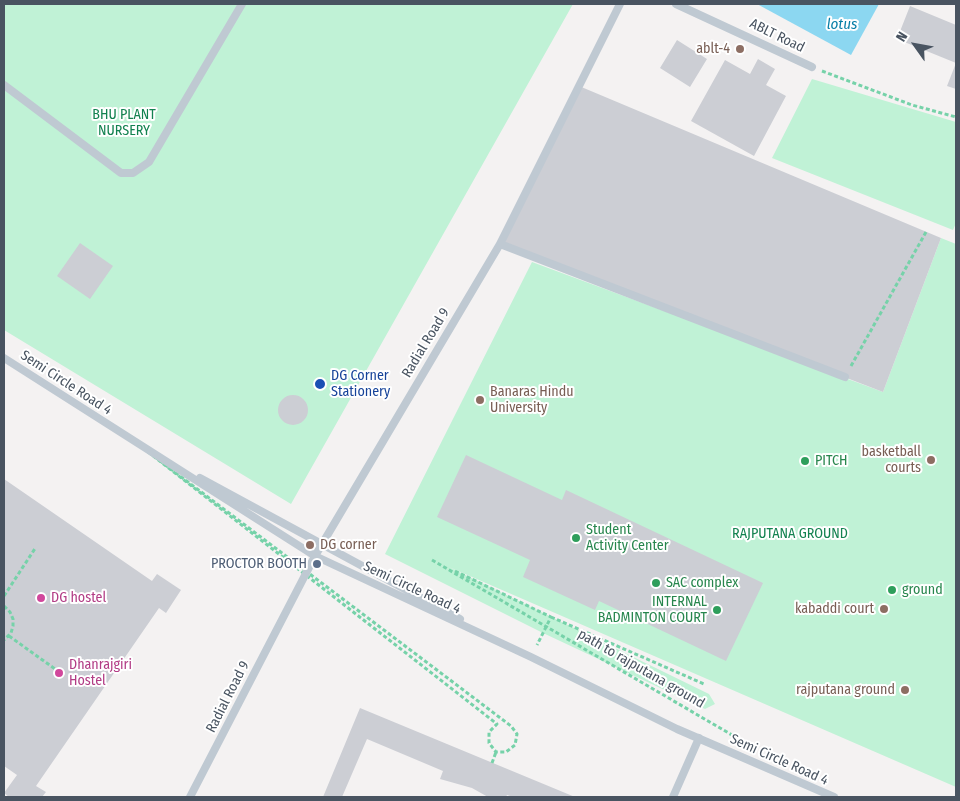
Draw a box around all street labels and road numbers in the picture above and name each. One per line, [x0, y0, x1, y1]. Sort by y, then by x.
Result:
street label: ABLT Road [747, 16, 807, 56]
street label: Radial Road 9 [399, 305, 453, 381]
street label: Semi Circle Road 4 [17, 347, 115, 419]
street label: Semi Circle Road 4 [361, 558, 463, 618]
street label: path to rajputana ground [575, 626, 707, 712]
street label: Radial Road 9 [203, 658, 253, 736]
street label: Semi Circle Road 4 [727, 731, 831, 789]

